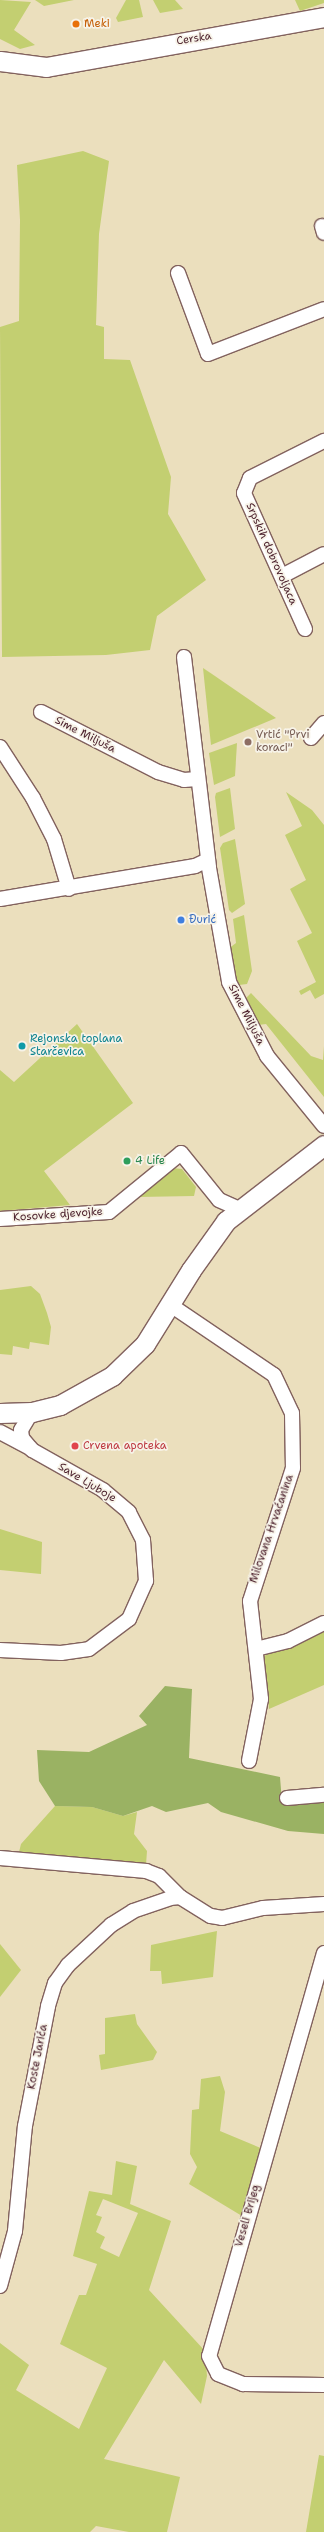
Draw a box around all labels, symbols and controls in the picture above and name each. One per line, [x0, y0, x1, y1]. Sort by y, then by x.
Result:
place label: Meki [84, 17, 110, 31]
marker: Meki [71, 19, 81, 29]
street label: Cerska [175, 30, 213, 48]
street label: Srpskih dobrovoljaca [243, 501, 299, 607]
street label: Sime Miljuša [52, 714, 118, 756]
place label: Vrtić "Prvi koraci" [256, 729, 310, 755]
marker: Vrtić "Prvi koraci" [243, 737, 253, 747]
place label: Đurić [189, 913, 216, 927]
marker: Đurić [176, 915, 186, 925]
street label: Sime Miljuša [225, 982, 267, 1048]
place label: Rejonska toplana Starčevica [30, 1033, 122, 1059]
marker: Rejonska toplana Starčevica [17, 1041, 27, 1051]
place label: 4 Life [135, 1154, 165, 1168]
marker: 4 Life [122, 1156, 132, 1166]
street label: Kosovke djevojke [13, 1205, 103, 1225]
place label: Crvena apoteka [83, 1439, 167, 1453]
marker: Crvena apoteka [70, 1441, 80, 1451]
street label: Save Ljuboje [56, 1461, 118, 1505]
street label: Milovana Hrvaćanina [247, 1473, 297, 1585]
street label: Koste Jarića [25, 2023, 51, 2091]
street label: Veseli Brijeg [233, 2183, 263, 2249]

